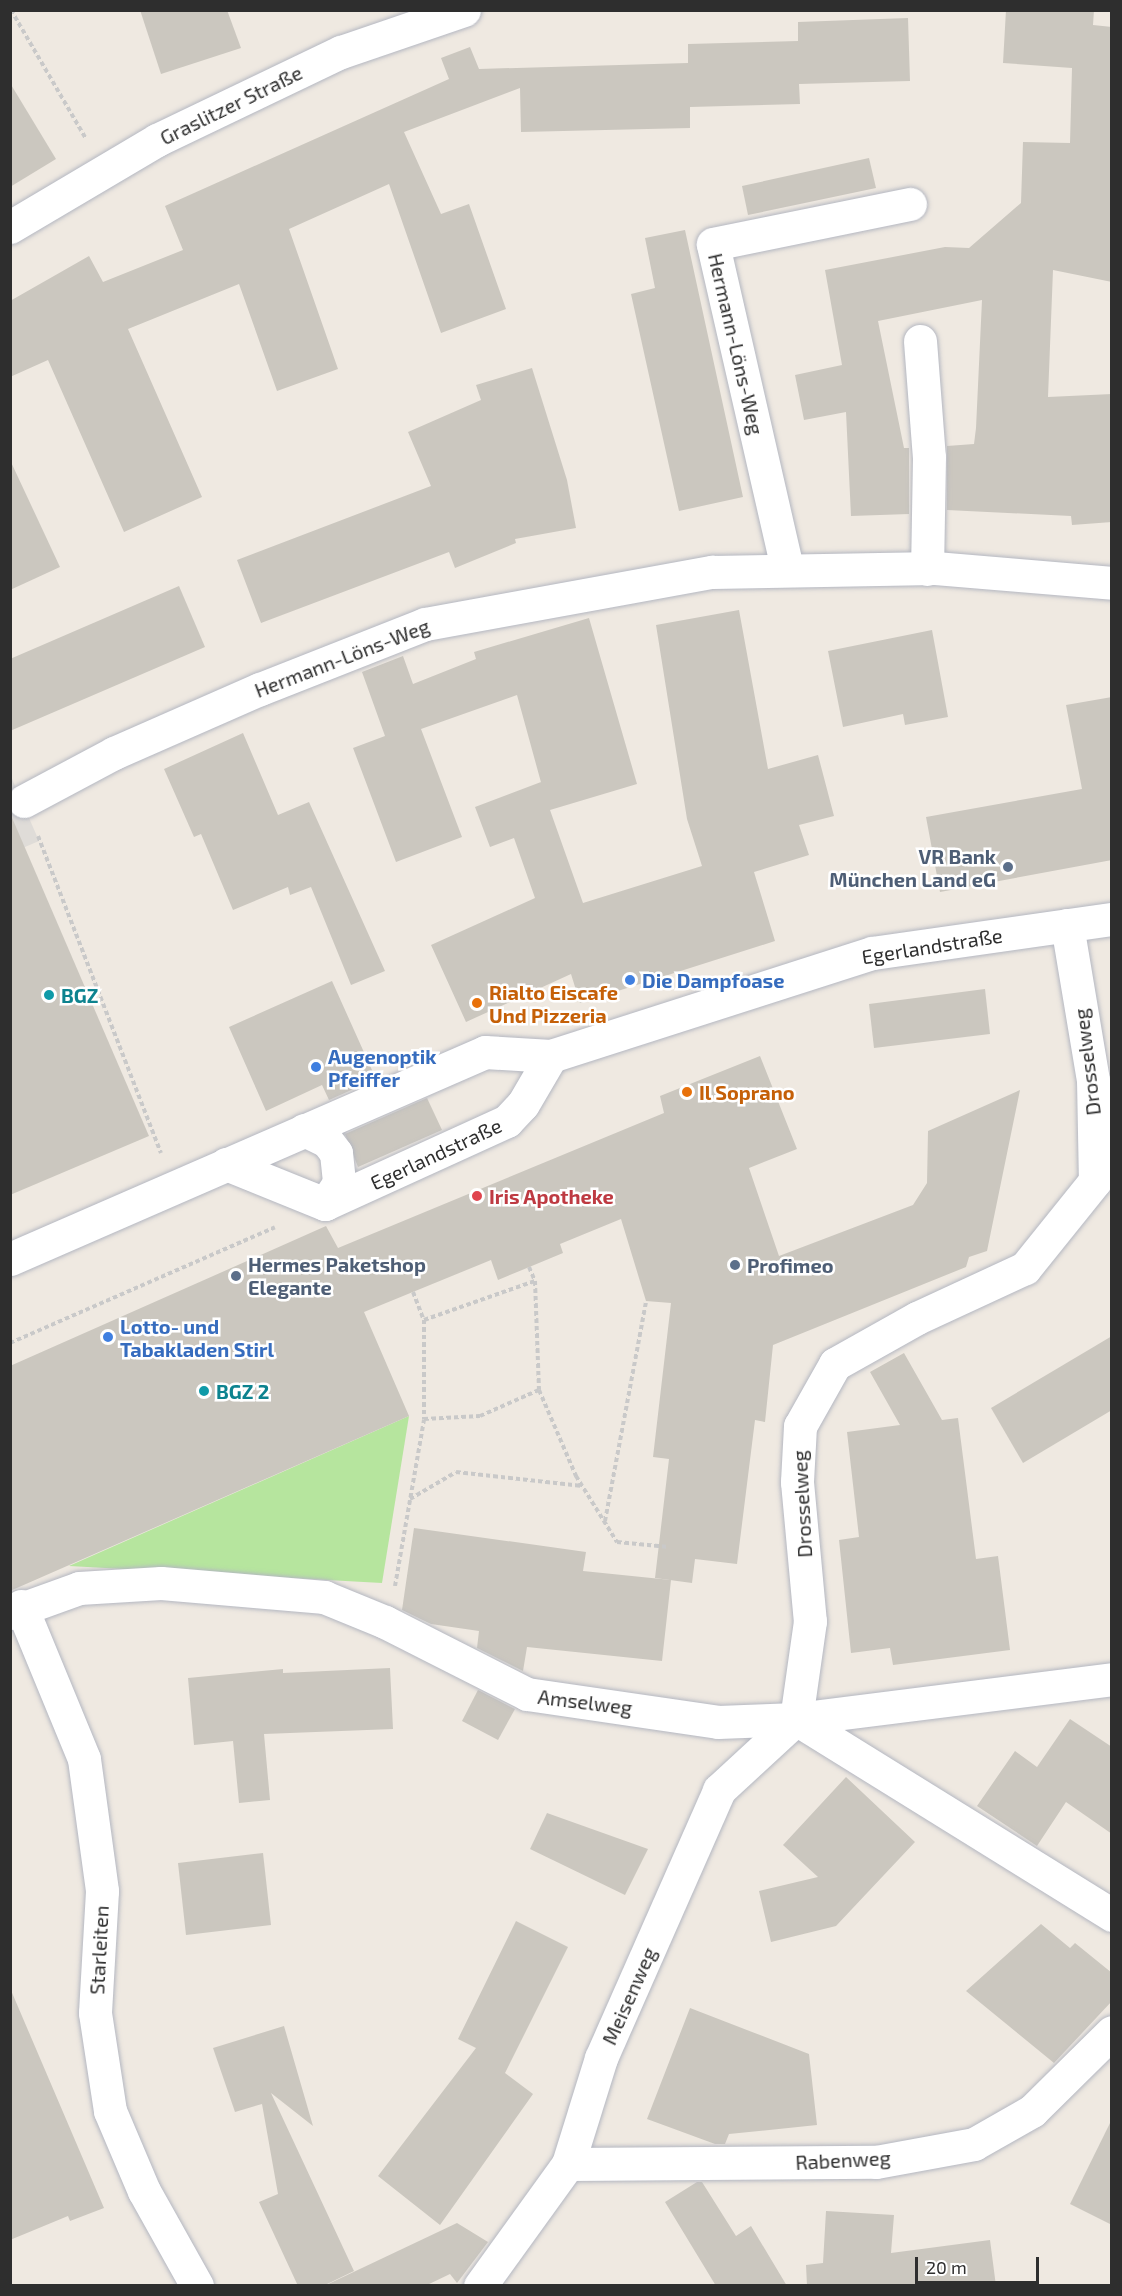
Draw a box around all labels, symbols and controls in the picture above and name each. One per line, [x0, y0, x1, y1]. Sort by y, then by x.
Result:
street label: Graslitzer Straße [156, 60, 306, 150]
street label: Hermann-Löns-Weg [703, 251, 769, 437]
street label: Hermann-Löns-Weg [251, 614, 433, 702]
place label: VR Bank München Land eG [829, 844, 996, 891]
marker: VR Bank München Land eG [1001, 860, 1015, 874]
street label: Egerlandstraße [860, 923, 1004, 969]
place label: Die Dampfoase [642, 968, 785, 992]
marker: Die Dampfoase [623, 973, 637, 987]
place label: Rialto Eiscafe Und Pizzeria [489, 980, 618, 1027]
place label: BGZ [61, 983, 98, 1007]
marker: BGZ [42, 988, 56, 1002]
marker: Rialto Eiscafe Und Pizzeria [470, 996, 484, 1010]
street label: Drosselweg [1069, 1007, 1105, 1117]
place label: Augenoptik Pfeiffer [328, 1044, 436, 1091]
marker: Augenoptik Pfeiffer [309, 1060, 323, 1074]
place label: Il Soprano [699, 1080, 795, 1104]
marker: Il Soprano [680, 1085, 694, 1099]
street label: Egerlandstraße [367, 1113, 505, 1195]
place label: Iris Apotheke [489, 1184, 614, 1208]
marker: Iris Apotheke [470, 1189, 484, 1203]
place label: Hermes Paketshop Elegante [248, 1252, 426, 1299]
place label: Profimeo [747, 1253, 834, 1277]
marker: Profimeo [728, 1258, 742, 1272]
marker: Hermes Paketshop Elegante [229, 1269, 243, 1283]
place label: Lotto- und Tabakladen Stirl [120, 1314, 274, 1361]
marker: Lotto- und Tabakladen Stirl [101, 1330, 115, 1344]
place label: BGZ 2 [216, 1379, 269, 1403]
marker: BGZ 2 [197, 1384, 211, 1398]
street label: Drosselweg [787, 1450, 817, 1558]
street label: Amselweg [536, 1684, 634, 1720]
street label: Starleiten [85, 1905, 113, 1995]
street label: Meisenweg [597, 1944, 661, 2048]
street label: Rabenweg [795, 2146, 891, 2174]
scale bar [918, 2245, 1042, 2283]
text: 20 m [926, 2256, 967, 2278]

